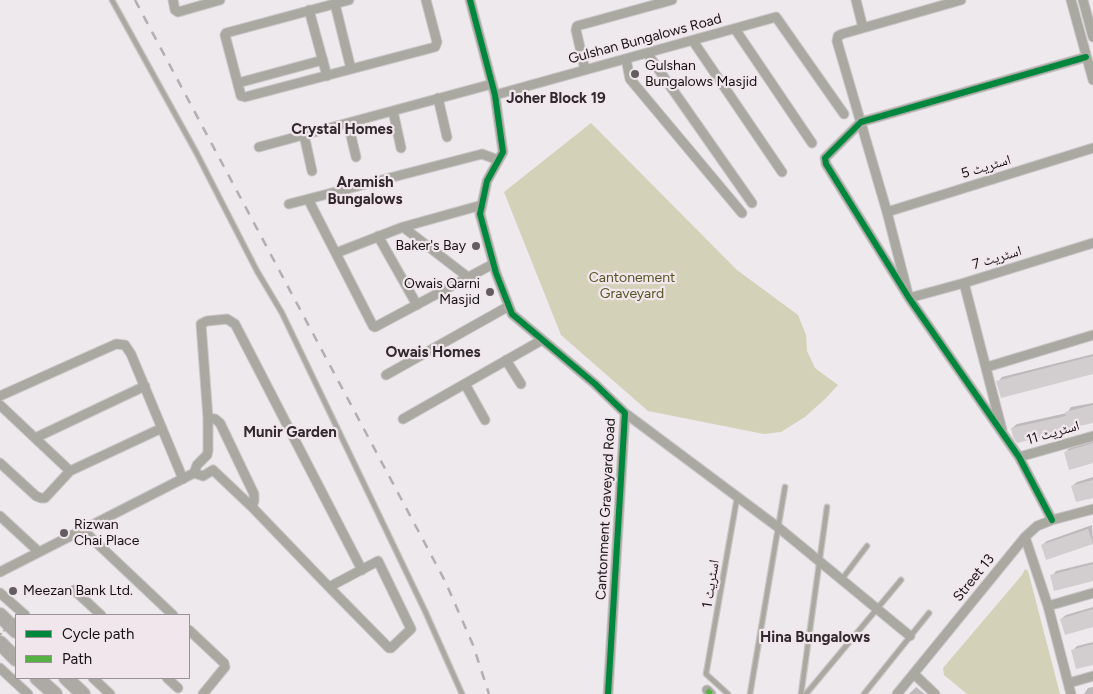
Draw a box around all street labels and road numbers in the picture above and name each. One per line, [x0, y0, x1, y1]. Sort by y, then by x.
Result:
street label: Gulshan Bungalows Road [567, 10, 723, 68]
street label: اسٹریٹ 5 [959, 152, 1013, 182]
street label: اسٹریٹ 7 [970, 243, 1024, 273]
street label: اسٹریٹ 11 [1024, 417, 1082, 449]
street label: Cantonment Graveyard Road [593, 418, 619, 600]
street label: Street 13 [950, 551, 998, 605]
street label: اسٹریٹ 1 [699, 559, 723, 609]

